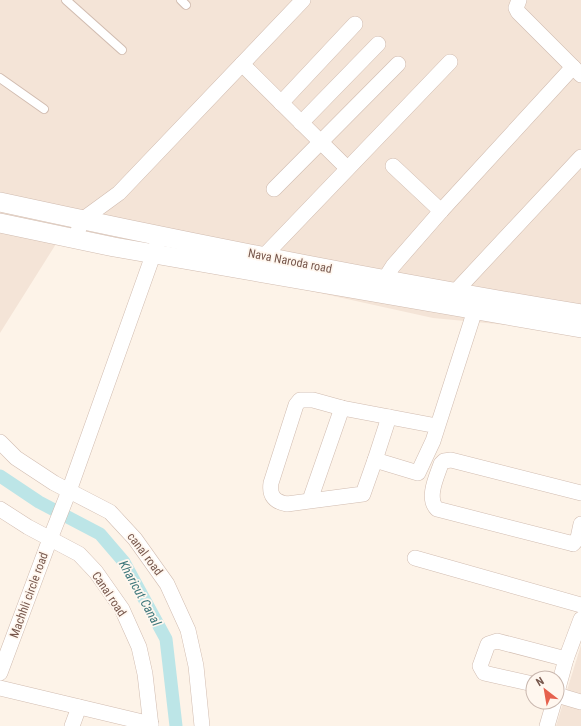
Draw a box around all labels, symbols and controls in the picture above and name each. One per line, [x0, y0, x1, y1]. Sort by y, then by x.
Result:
street label: Nava Naroda road [247, 246, 333, 276]
street label: canal road [124, 530, 166, 578]
street label: Machhli circle road [7, 550, 51, 640]
water label: Kharicut Canal [116, 558, 165, 629]
street label: Canal road [89, 569, 129, 619]
north arrow [525, 670, 565, 710]
text: N [534, 674, 547, 689]

